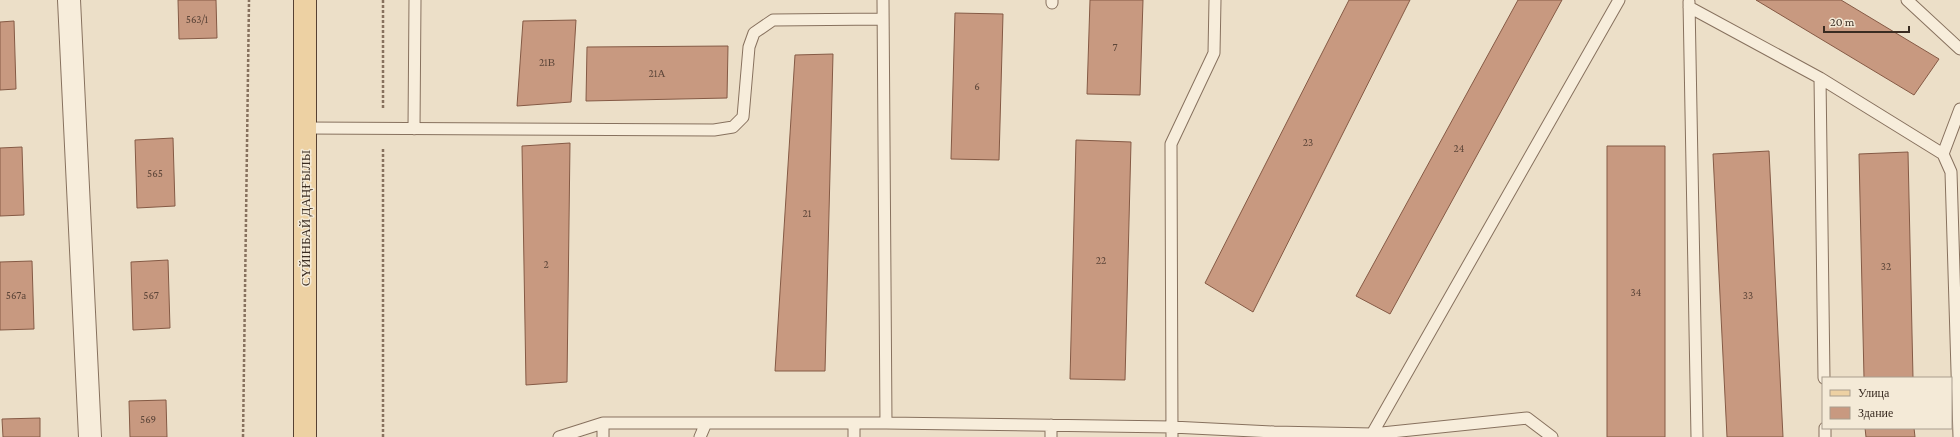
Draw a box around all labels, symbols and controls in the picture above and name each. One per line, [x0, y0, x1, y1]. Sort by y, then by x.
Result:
scale bar [1824, 8, 1909, 34]
house number: 563/1 [186, 13, 209, 25]
text: 20 m [1830, 15, 1855, 29]
house number: 7 [1112, 41, 1118, 53]
house number: 21В [539, 56, 555, 68]
house number: 21А [649, 67, 665, 79]
house number: 6 [974, 80, 980, 92]
house number: 23 [1303, 136, 1313, 148]
house number: 24 [1454, 142, 1465, 154]
street label: СҮЙІНБАЙ ДАҢҒЫЛЫ [298, 150, 313, 286]
house number: 565 [147, 167, 163, 179]
house number: 21 [803, 207, 812, 219]
house number: 22 [1096, 254, 1106, 266]
house number: 2 [543, 258, 549, 270]
house number: 32 [1881, 260, 1891, 272]
house number: 34 [1631, 286, 1642, 298]
house number: 567а [6, 289, 26, 301]
house number: 567 [143, 289, 159, 301]
house number: 33 [1743, 289, 1753, 301]
legend [1822, 377, 1952, 429]
text: Улица [1858, 386, 1890, 400]
text: Здание [1858, 406, 1893, 420]
house number: 569 [140, 413, 156, 425]

